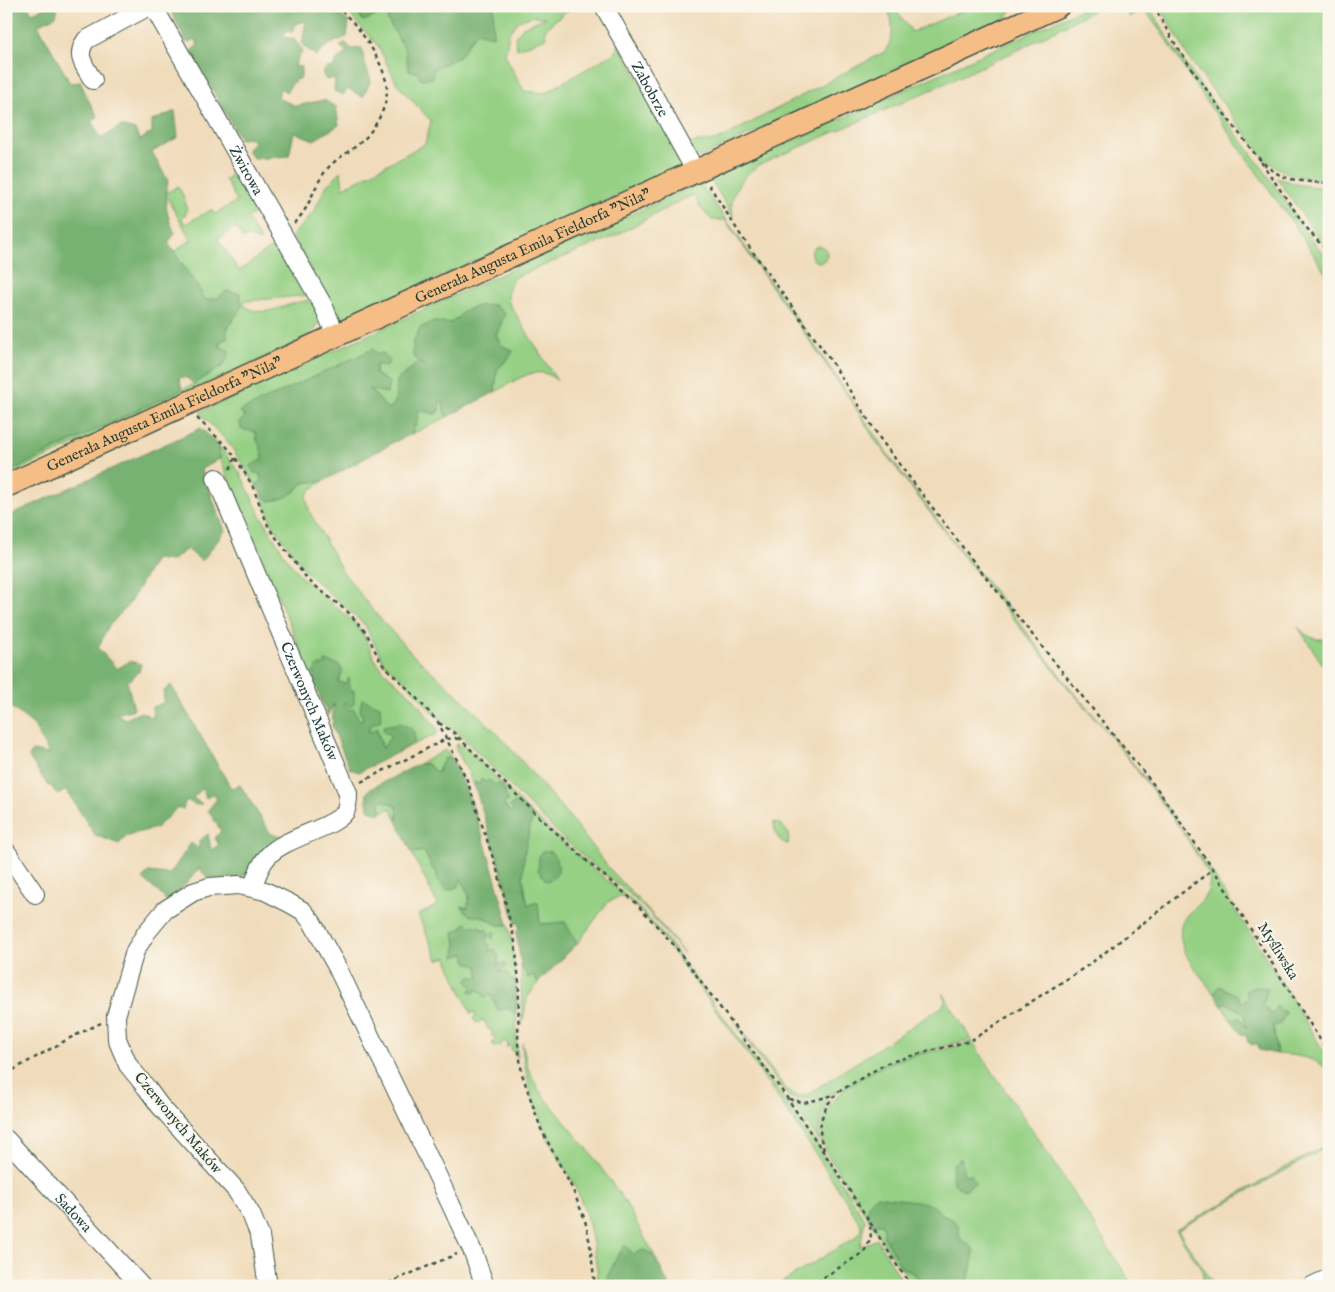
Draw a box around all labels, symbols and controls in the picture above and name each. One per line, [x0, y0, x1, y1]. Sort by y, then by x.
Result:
street label: Zabobrze [627, 58, 673, 120]
street label: Żwirowa [225, 142, 268, 199]
street label: Generała Augusta Emila Fieldorfa "Nila" [412, 183, 654, 308]
street label: Generała Augusta Emila Fieldorfa "Nila" [43, 352, 286, 476]
street label: Czerwonych Maków [276, 639, 343, 764]
street label: Myśliwska [1253, 919, 1303, 984]
street label: Czerwonych Maków [130, 1068, 227, 1179]
street label: Sadowa [51, 1189, 97, 1237]

